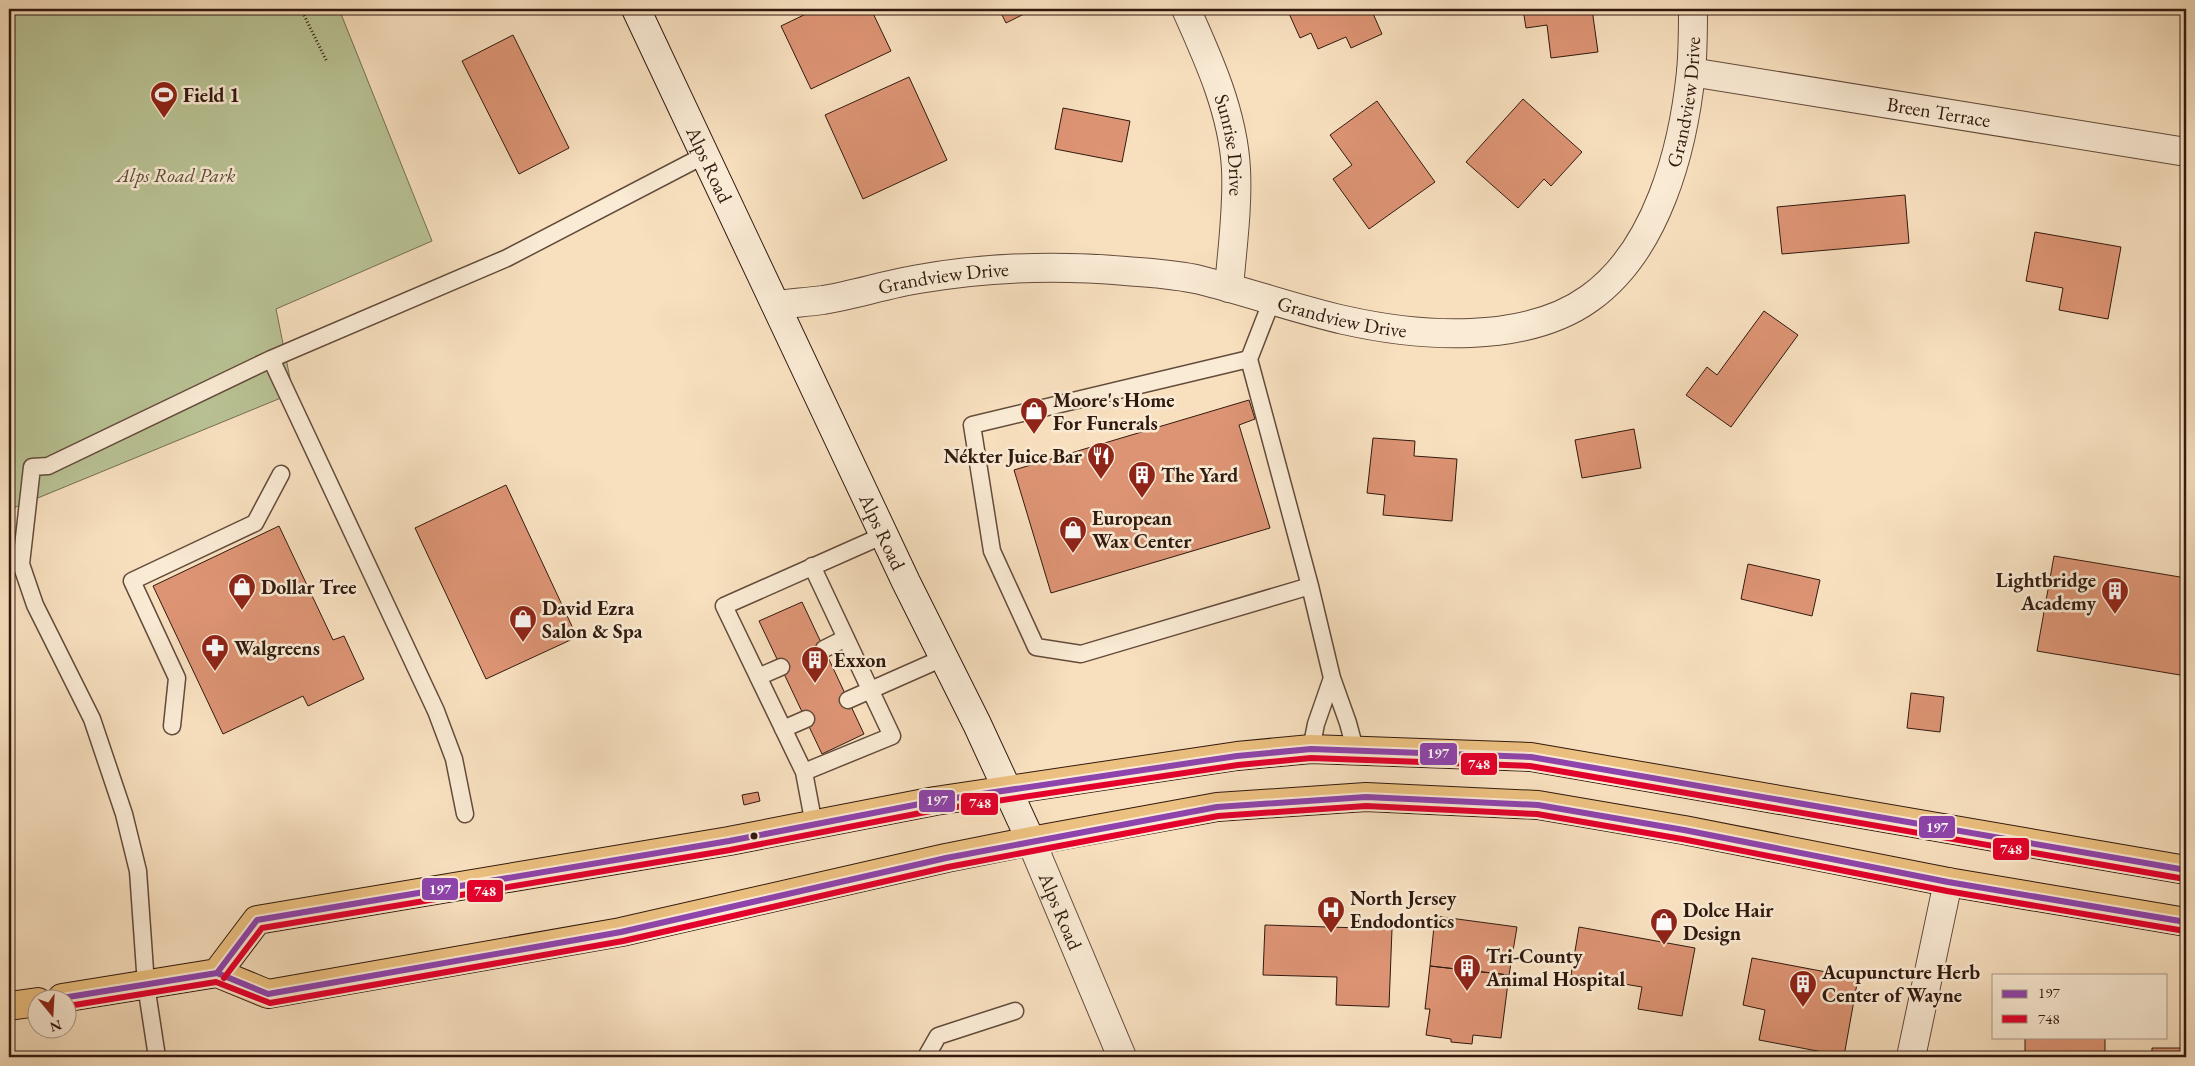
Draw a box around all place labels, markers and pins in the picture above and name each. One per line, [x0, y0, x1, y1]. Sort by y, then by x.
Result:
sports icon: Field 1 [149, 80, 179, 119]
place label: Field 1 [183, 82, 240, 108]
place label: Moore's Home For Funerals [1053, 387, 1175, 436]
shop icon: Moore's Home For Funerals [1019, 396, 1049, 435]
restaurant icon: Nékter Juice Bar [1086, 441, 1116, 480]
place label: Nékter Juice Bar [944, 443, 1083, 469]
building icon: The Yard [1127, 460, 1157, 499]
place label: The Yard [1161, 462, 1238, 488]
place label: European Wax Center [1092, 505, 1192, 554]
shop icon: European Wax Center [1058, 515, 1088, 554]
place label: Lightbridge Academy [1996, 567, 2096, 616]
shop icon: Dollar Tree [227, 572, 257, 611]
place label: Dollar Tree [261, 574, 357, 600]
building icon: Lightbridge Academy [2100, 576, 2130, 615]
place label: David Ezra Salon & Spa [542, 595, 643, 644]
shop icon: David Ezra Salon & Spa [508, 604, 538, 643]
pharmacy icon: Walgreens [200, 633, 230, 672]
place label: Walgreens [234, 635, 320, 661]
building icon: Exxon [800, 645, 830, 684]
place label: Exxon [834, 647, 887, 673]
unlabelled marker [749, 831, 759, 841]
place label: North Jersey Endodontics [1350, 885, 1457, 934]
hospital icon: North Jersey Endodontics [1316, 895, 1346, 934]
place label: Dolce Hair Design [1683, 897, 1774, 946]
shop icon: Dolce Hair Design [1649, 907, 1679, 946]
place label: Tri-County Animal Hospital [1485, 943, 1625, 992]
building icon: Tri-County Animal Hospital [1452, 953, 1482, 992]
place label: Acupuncture Herb Center of Wayne [1821, 959, 1980, 1008]
building icon: Acupuncture Herb Center of Wayne [1788, 969, 1818, 1008]

